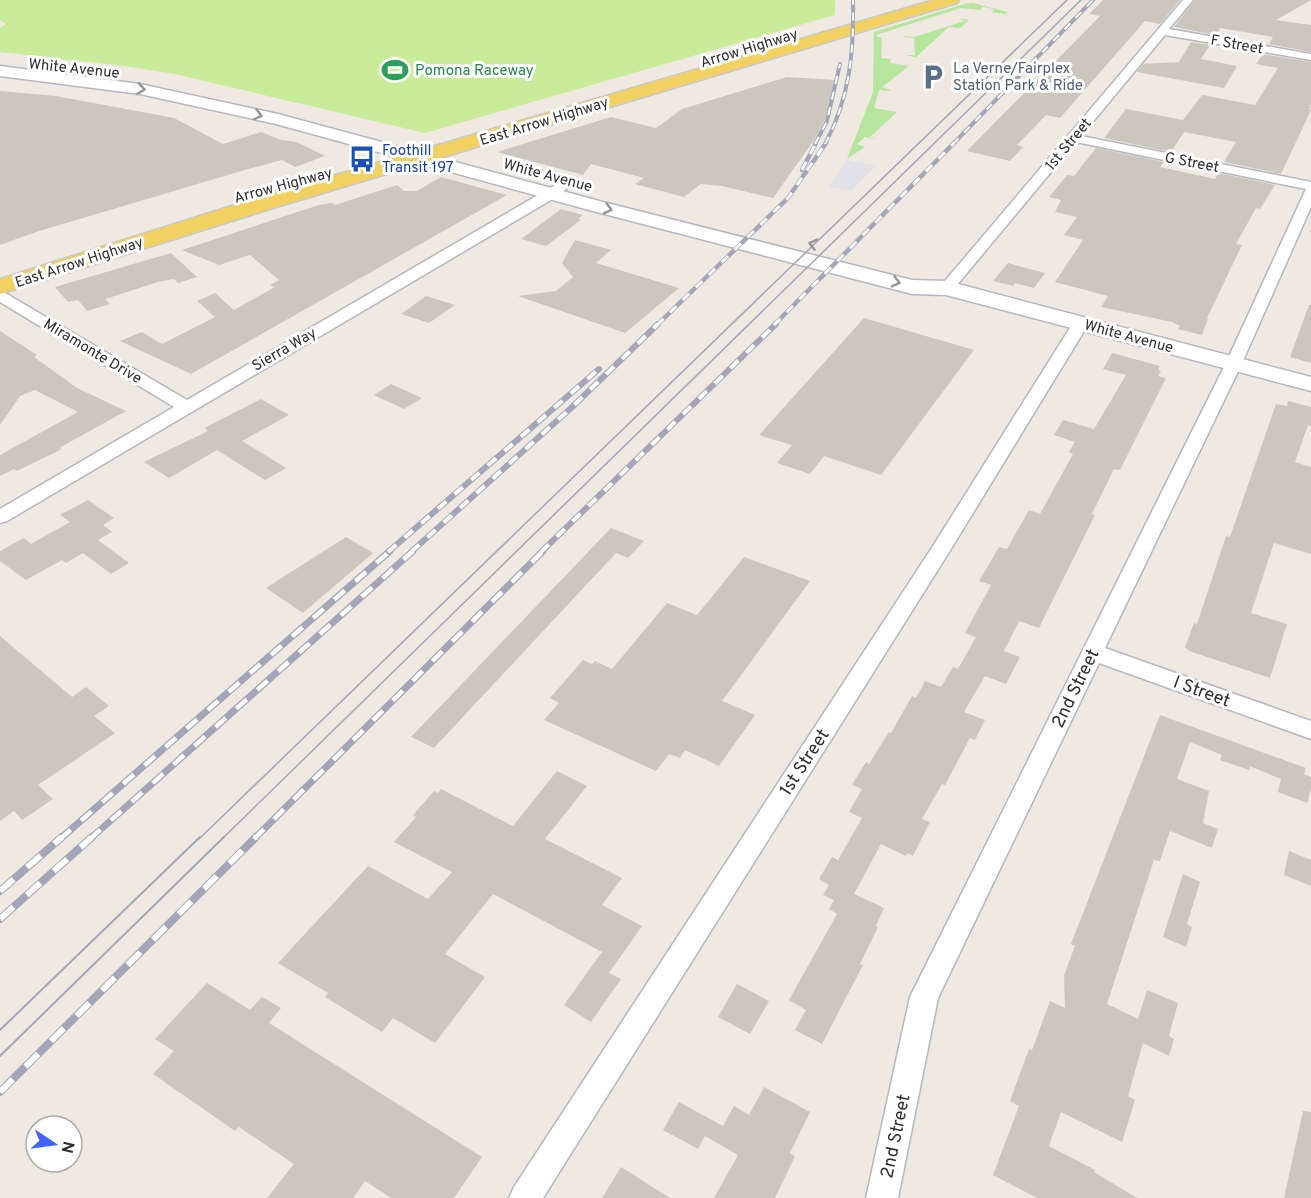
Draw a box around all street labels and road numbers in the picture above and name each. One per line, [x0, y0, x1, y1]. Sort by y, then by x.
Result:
street label: Arrow Highway [698, 26, 801, 73]
street label: F Street [1209, 31, 1265, 59]
street label: White Avenue [27, 55, 120, 84]
street label: East Arrow Highway [478, 94, 611, 151]
street label: 1st Street [1042, 115, 1097, 175]
street label: G Street [1163, 149, 1221, 178]
street label: White Avenue [501, 155, 594, 197]
street label: Arrow Highway [232, 164, 335, 209]
street label: East Arrow Highway [13, 234, 146, 293]
street label: Miramonte Drive [40, 315, 145, 389]
street label: White Avenue [1082, 316, 1175, 358]
street label: Sierra Way [249, 324, 320, 376]
street label: 2nd Street [1047, 645, 1105, 732]
street label: I Street [1170, 672, 1233, 713]
street label: 1st Street [775, 725, 835, 801]
street label: 2nd Street [876, 1092, 917, 1180]

